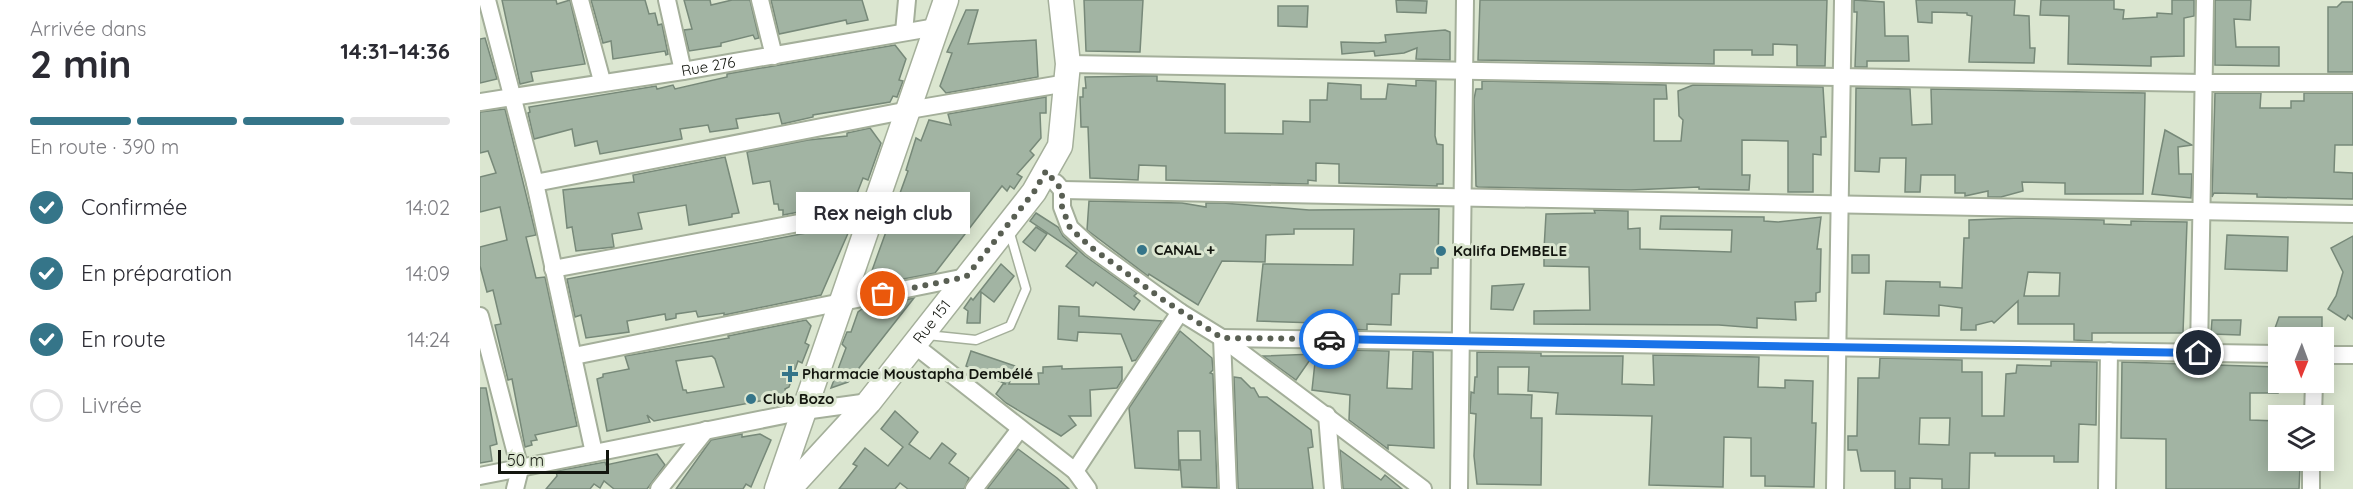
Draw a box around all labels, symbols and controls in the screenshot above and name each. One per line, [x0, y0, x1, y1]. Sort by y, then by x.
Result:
text: Arrivée dans [30, 16, 146, 41]
text: 14:31–14:36 [340, 37, 450, 65]
text: 2 min [30, 39, 132, 88]
street label: Rue 276 [680, 52, 737, 80]
text: En route · 390 m [30, 134, 179, 159]
icon: check [30, 191, 63, 224]
callout: Rex neigh club [796, 192, 970, 234]
text: Confirmée [81, 193, 187, 221]
text: 14:02 [406, 195, 450, 220]
text: Rex neigh club [813, 200, 953, 225]
place label: CANAL + [1154, 240, 1215, 259]
place label: Kalifa DEMBELE [1453, 241, 1567, 260]
marker: CANAL + [1135, 243, 1149, 257]
marker: Kalifa DEMBELE [1434, 244, 1448, 258]
icon: check [30, 257, 63, 290]
text: En préparation [81, 259, 232, 287]
text: 14:09 [406, 261, 450, 286]
pin [857, 268, 908, 319]
icon: bag [866, 277, 899, 310]
street label: Rue 151 [908, 296, 955, 347]
courier [1299, 309, 1359, 369]
icon: check [30, 323, 63, 356]
icon: car [1313, 323, 1346, 356]
text: En route [81, 325, 166, 353]
text: 14:24 [407, 327, 450, 352]
pin [2173, 327, 2224, 378]
north arrow [2268, 327, 2334, 393]
map controls [2268, 327, 2334, 471]
icon: home [2182, 336, 2215, 369]
place label: Pharmacie Moustapha Dembélé [802, 364, 1033, 383]
marker: Pharmacie Moustapha Dembélé [783, 367, 797, 381]
place label: Club Bozo [763, 389, 834, 408]
text: Livrée [81, 391, 142, 419]
marker: Club Bozo [744, 392, 758, 406]
button: layers [2268, 405, 2334, 471]
scale bar [498, 447, 609, 474]
text: 50 m [507, 450, 544, 470]

